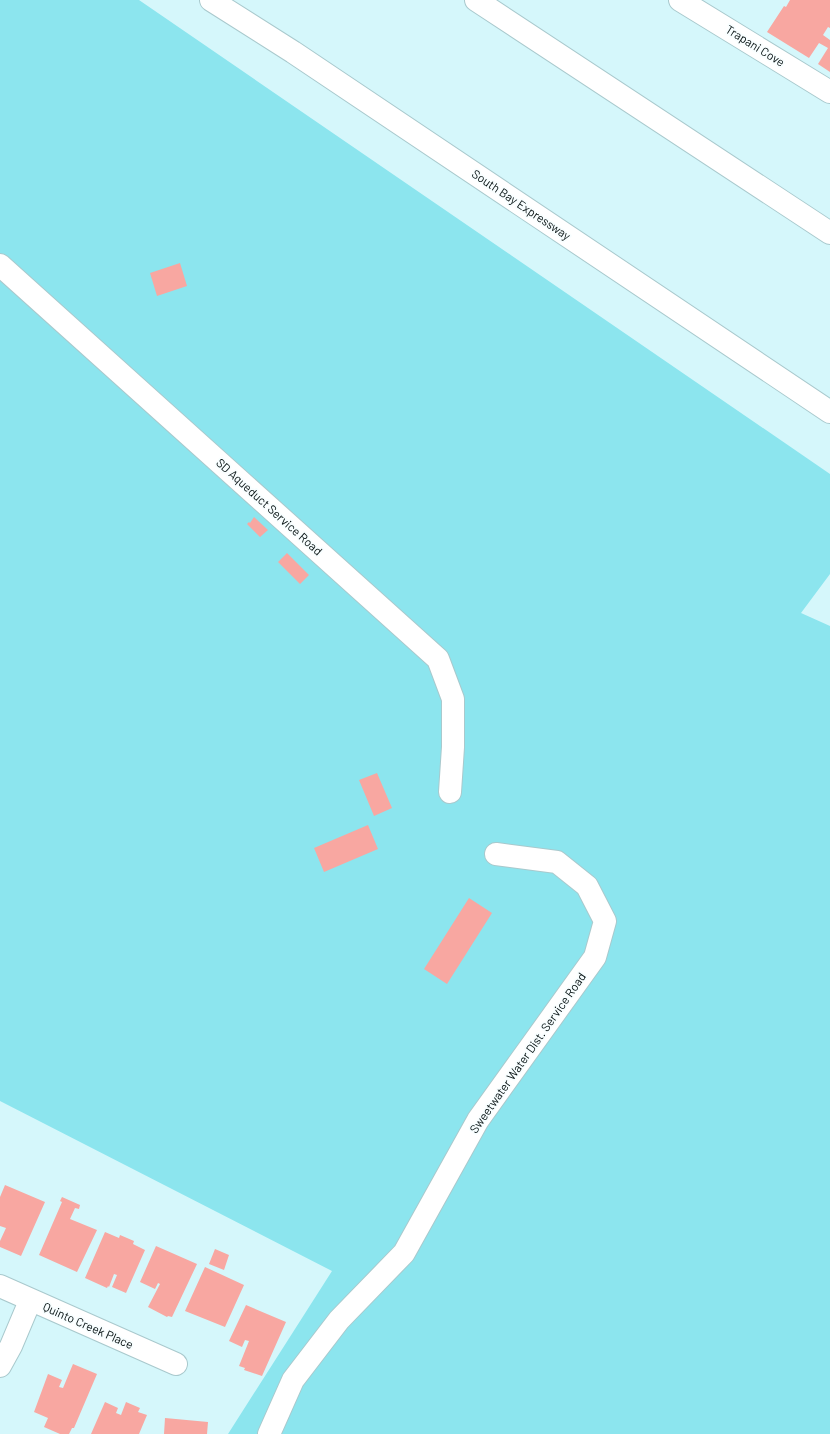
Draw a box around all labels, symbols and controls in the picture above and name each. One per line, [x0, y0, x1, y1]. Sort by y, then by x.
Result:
street label: Trapani Cove [723, 22, 788, 69]
street label: South Bay Expressway [470, 166, 574, 243]
street label: SD Aqueduct Service Road [214, 455, 326, 558]
street label: Sweetwater Water Dist. Service Road [466, 970, 588, 1135]
street label: Quinto Creek Place [41, 1299, 136, 1351]

